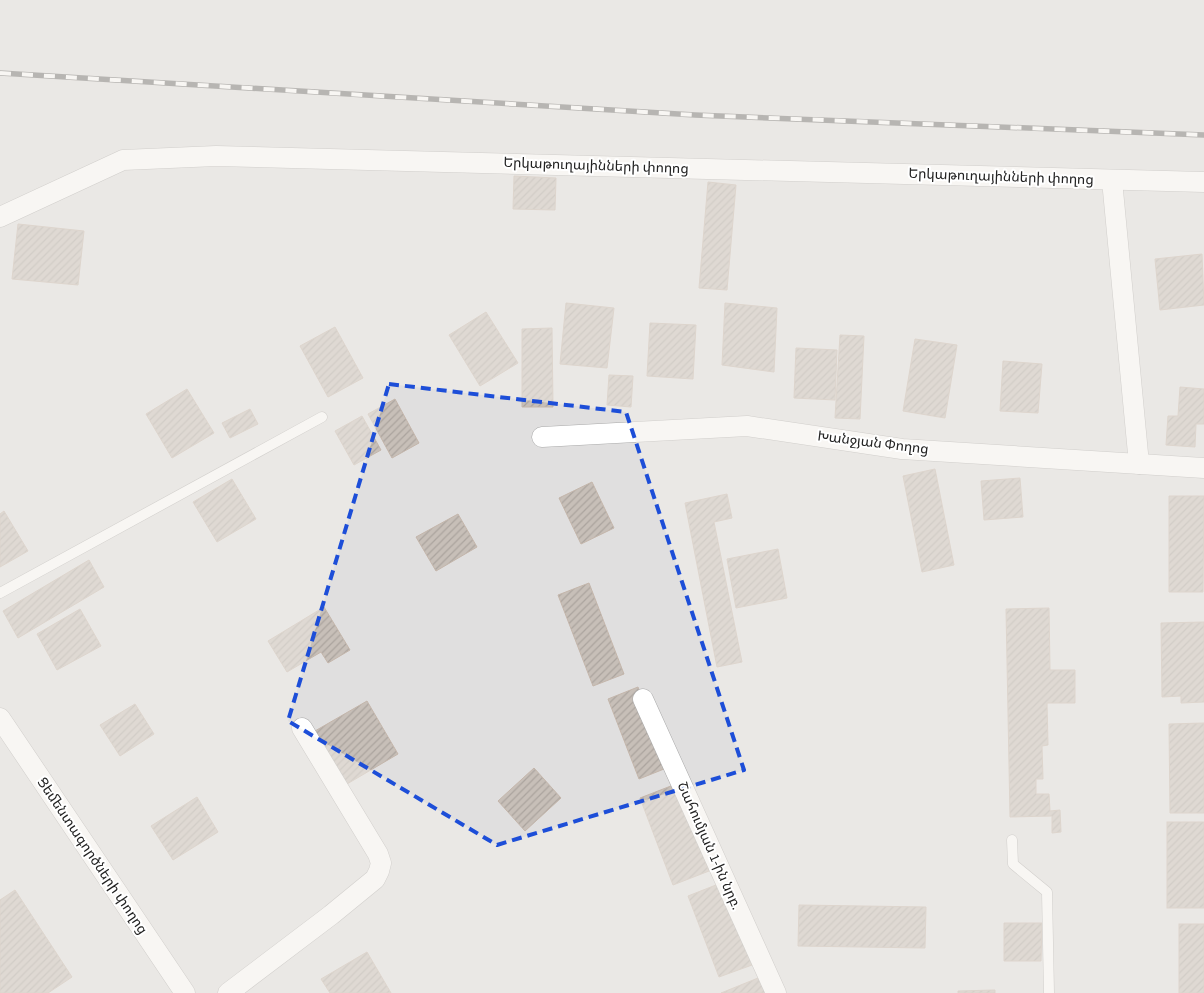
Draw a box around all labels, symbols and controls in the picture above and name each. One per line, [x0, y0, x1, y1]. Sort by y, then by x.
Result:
street label: Երկաթուղայինների փողոց [503, 153, 689, 179]
street label: Երկաթուղայինների փողոց [908, 164, 1094, 190]
street label: Խանջյան Փողոց [816, 426, 930, 460]
street label: Ցեմենտագործների փողոց [32, 774, 152, 938]
street label: Շահումյան 1-ին նրբ. [672, 779, 746, 913]

